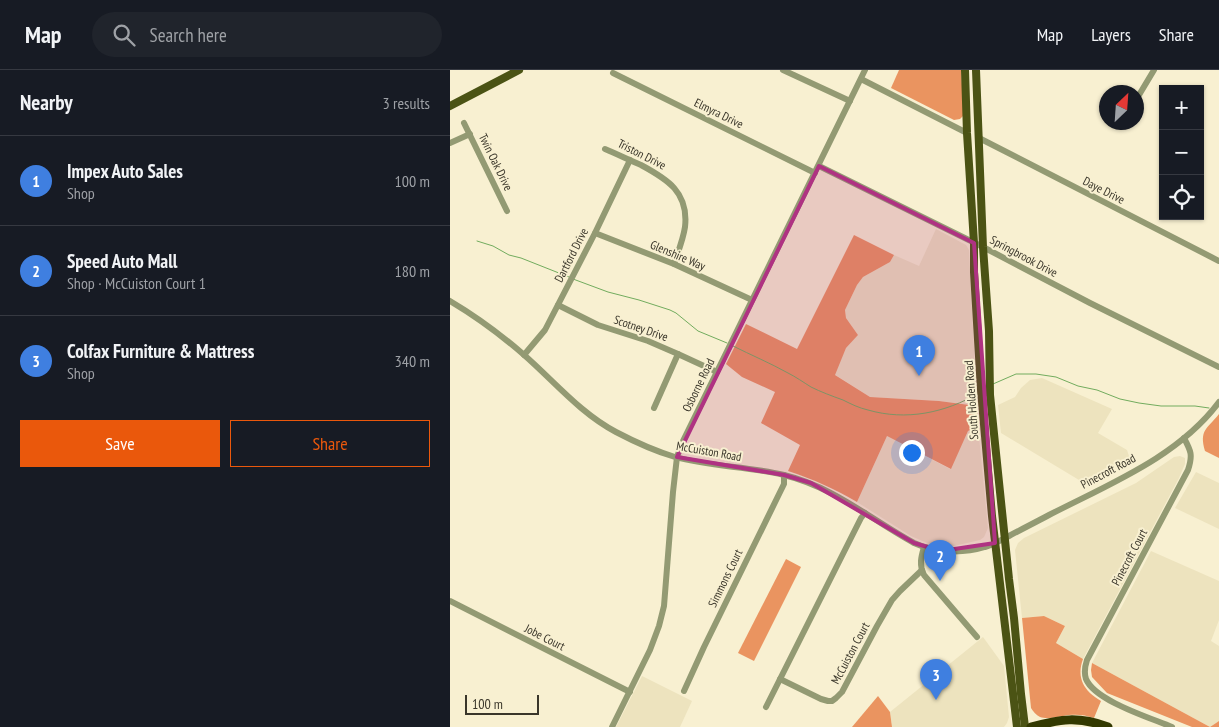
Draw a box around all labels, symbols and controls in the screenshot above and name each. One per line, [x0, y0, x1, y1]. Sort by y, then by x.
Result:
search box [92, 12, 442, 57]
text: Map [25, 19, 62, 50]
icon: search [110, 21, 138, 49]
text: Search here [150, 23, 227, 47]
text: Map [1037, 23, 1063, 46]
text: Layers [1091, 23, 1131, 46]
text: Share [1159, 23, 1194, 46]
north arrow [1099, 85, 1144, 130]
map controls [1159, 85, 1204, 220]
button: + [1159, 85, 1204, 130]
text: Nearby [20, 89, 73, 116]
text: 3 results [383, 93, 430, 113]
street label: Elmyra Drive [692, 95, 746, 131]
button: − [1159, 130, 1204, 175]
street label: Twin Oak Drive [476, 131, 516, 193]
street label: Triston Drive [615, 135, 669, 173]
text: Impex Auto Sales [67, 159, 183, 183]
text: 1 [32, 171, 40, 191]
text: 100 m [395, 171, 430, 191]
street label: Daye Drive [1081, 173, 1127, 207]
button: locate [1159, 175, 1204, 220]
text: Shop [67, 183, 95, 203]
street label: Dartford Drive [551, 225, 591, 285]
street label: Springbrook Drive [988, 232, 1060, 280]
street label: Glenshire Way [648, 237, 708, 274]
text: Speed Auto Mall [67, 249, 177, 273]
text: 2 [32, 261, 40, 281]
text: 180 m [395, 261, 430, 281]
text: Shop · McCuiston Court 1 [67, 273, 206, 293]
street label: Scotney Drive [612, 312, 670, 344]
pin: 1 [903, 335, 935, 376]
text: Colfax Furniture & Mattress [67, 339, 254, 363]
text: 3 [32, 351, 40, 371]
text: 340 m [395, 351, 430, 371]
street label: Osborne Road [679, 356, 717, 414]
street label: South Holden Road [961, 360, 981, 440]
text: Shop [67, 363, 95, 383]
button: Save [20, 420, 220, 467]
button: Share [230, 420, 430, 467]
street label: McCuiston Road [675, 438, 743, 464]
your location [899, 440, 925, 466]
street label: Pinecroft Road [1078, 450, 1138, 492]
street label: Pinecroft Court [1108, 525, 1150, 588]
pin: 2 [924, 540, 956, 581]
street label: Simmons Court [704, 546, 746, 610]
street label: McCuiston Court [827, 619, 873, 686]
street label: Jobe Court [521, 620, 568, 654]
pin: 3 [920, 659, 952, 700]
scale bar [465, 692, 539, 715]
text: 100 m [472, 695, 503, 713]

